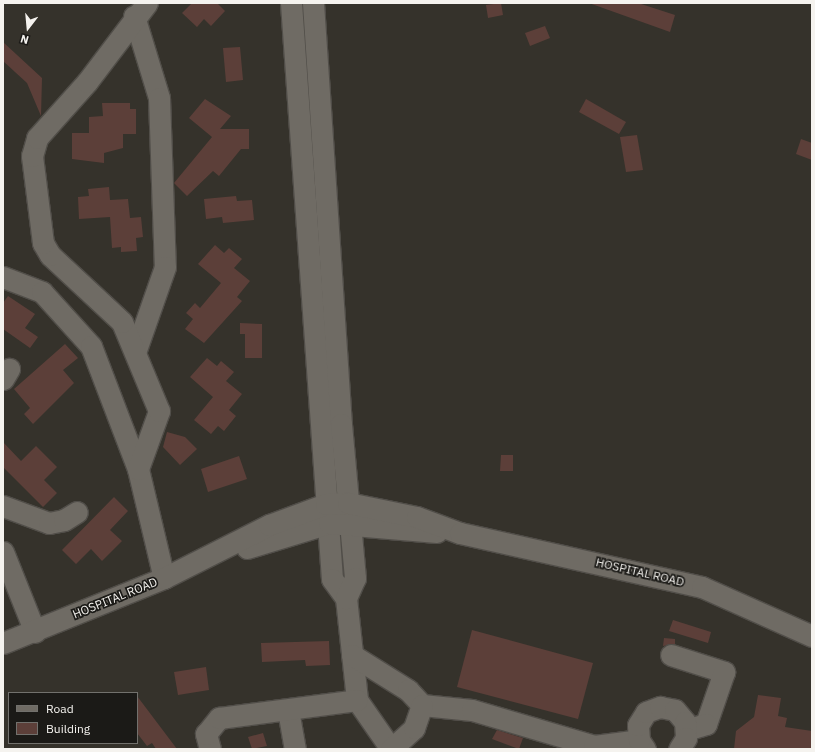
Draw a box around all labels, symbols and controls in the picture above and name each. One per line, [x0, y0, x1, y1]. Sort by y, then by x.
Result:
north arrow [8, 8, 48, 48]
text: N [19, 32, 30, 47]
street label: HOSPITAL ROAD [594, 555, 686, 589]
street label: HOSPITAL ROAD [70, 574, 160, 622]
legend [8, 692, 138, 744]
text: Road [46, 701, 74, 716]
text: Building [46, 721, 90, 736]

